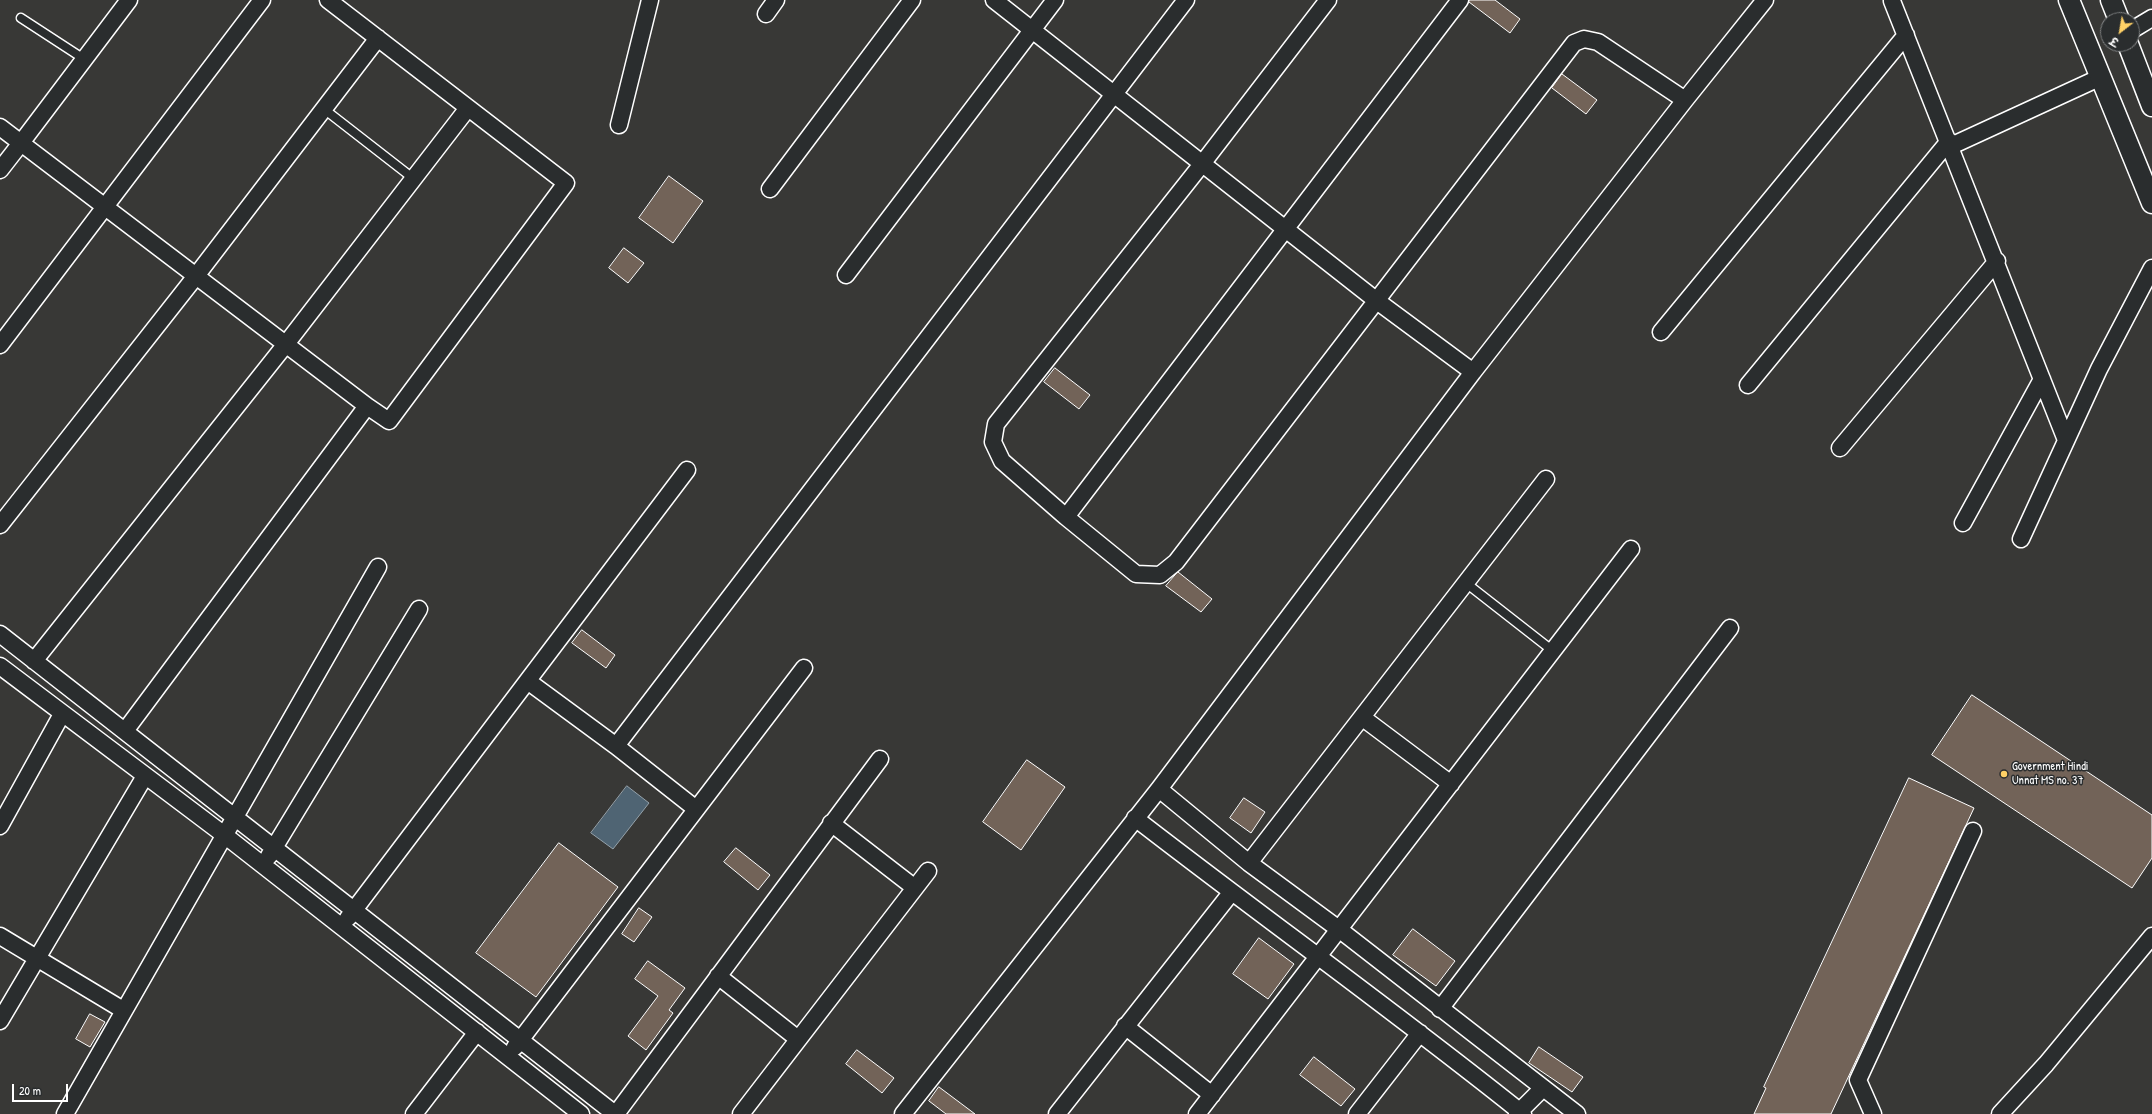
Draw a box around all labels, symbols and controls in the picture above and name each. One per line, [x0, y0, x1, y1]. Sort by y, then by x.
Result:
north arrow [2100, 12, 2140, 52]
text: उ [2108, 34, 2121, 49]
place label: Government Hindi Unnat MS no. 37 [2012, 760, 2089, 788]
marker: Government Hindi Unnat MS no. 37 [1999, 769, 2009, 779]
scale bar [14, 1076, 70, 1102]
text: 20 m [19, 1082, 41, 1099]

